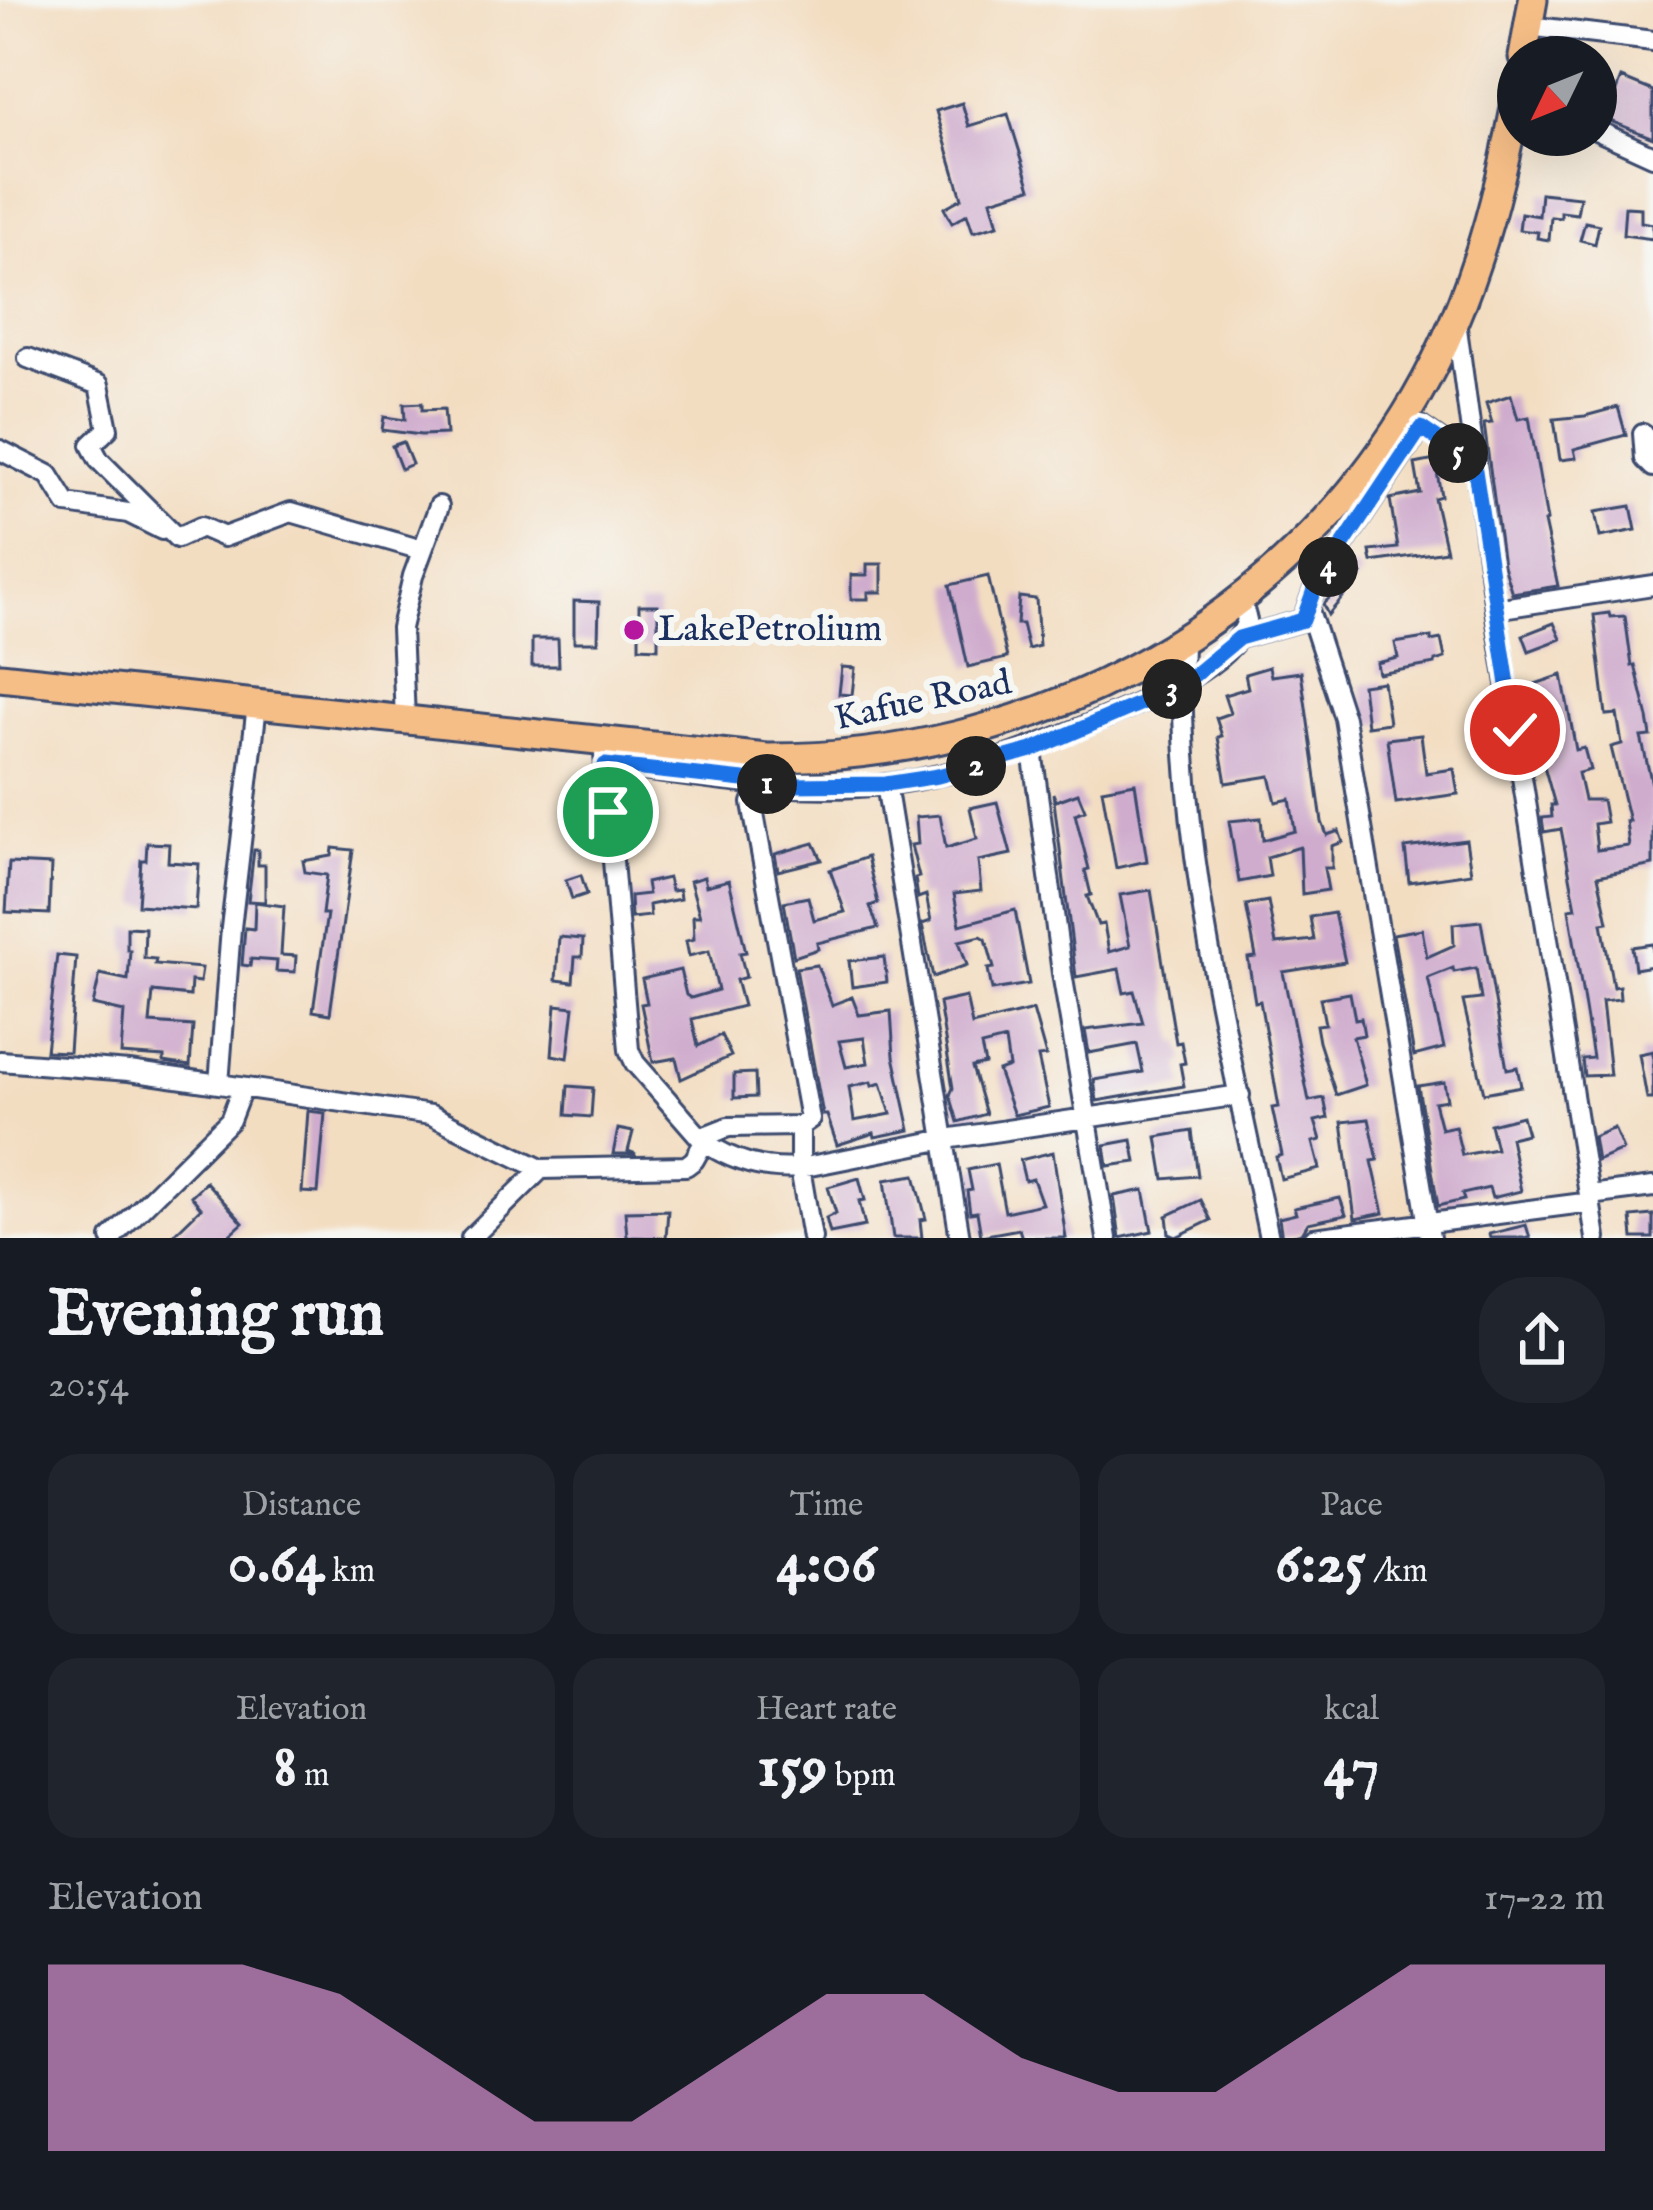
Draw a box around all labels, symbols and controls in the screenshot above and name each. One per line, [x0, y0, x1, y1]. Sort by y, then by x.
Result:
north arrow [1497, 36, 1617, 156]
map controls [1497, 36, 1617, 156]
pin: 5 [1428, 423, 1488, 483]
text: 5 [1452, 432, 1464, 474]
pin: 4 [1298, 537, 1358, 597]
text: 4 [1320, 546, 1336, 588]
place label: LakePetrolium [658, 607, 882, 653]
marker: LakePetrolium [621, 617, 647, 643]
pin: 3 [1142, 659, 1202, 719]
street label: Kafue Road [831, 660, 1016, 742]
text: 3 [1166, 668, 1178, 710]
pin [1464, 679, 1566, 781]
icon: check [1482, 697, 1548, 763]
pin: 2 [946, 736, 1006, 796]
text: 2 [968, 745, 984, 787]
pin: 1 [737, 754, 797, 814]
pin [557, 761, 659, 863]
text: 1 [761, 763, 773, 805]
icon: arrive [575, 779, 641, 845]
text: Evening run [48, 1274, 384, 1358]
button: share [1479, 1277, 1605, 1403]
text: 20:54 [48, 1361, 129, 1410]
text: Distance [242, 1485, 361, 1527]
text: Time [790, 1485, 863, 1527]
text: Pace [1320, 1485, 1383, 1527]
text: 0.64 [228, 1527, 325, 1603]
text: 4:06 [776, 1527, 877, 1603]
text: 6:25 [1275, 1527, 1366, 1603]
text: km [325, 1551, 375, 1593]
text: /km [1366, 1551, 1428, 1593]
text: Elevation [236, 1689, 367, 1731]
text: Heart rate [756, 1689, 897, 1731]
text: kcal [1324, 1689, 1379, 1731]
text: 8 [273, 1731, 297, 1807]
text: 159 [757, 1731, 828, 1807]
text: 47 [1324, 1731, 1379, 1807]
text: m [297, 1755, 330, 1797]
text: bpm [828, 1755, 896, 1797]
text: Elevation [48, 1874, 203, 1923]
text: 17–22 m [1484, 1874, 1605, 1923]

